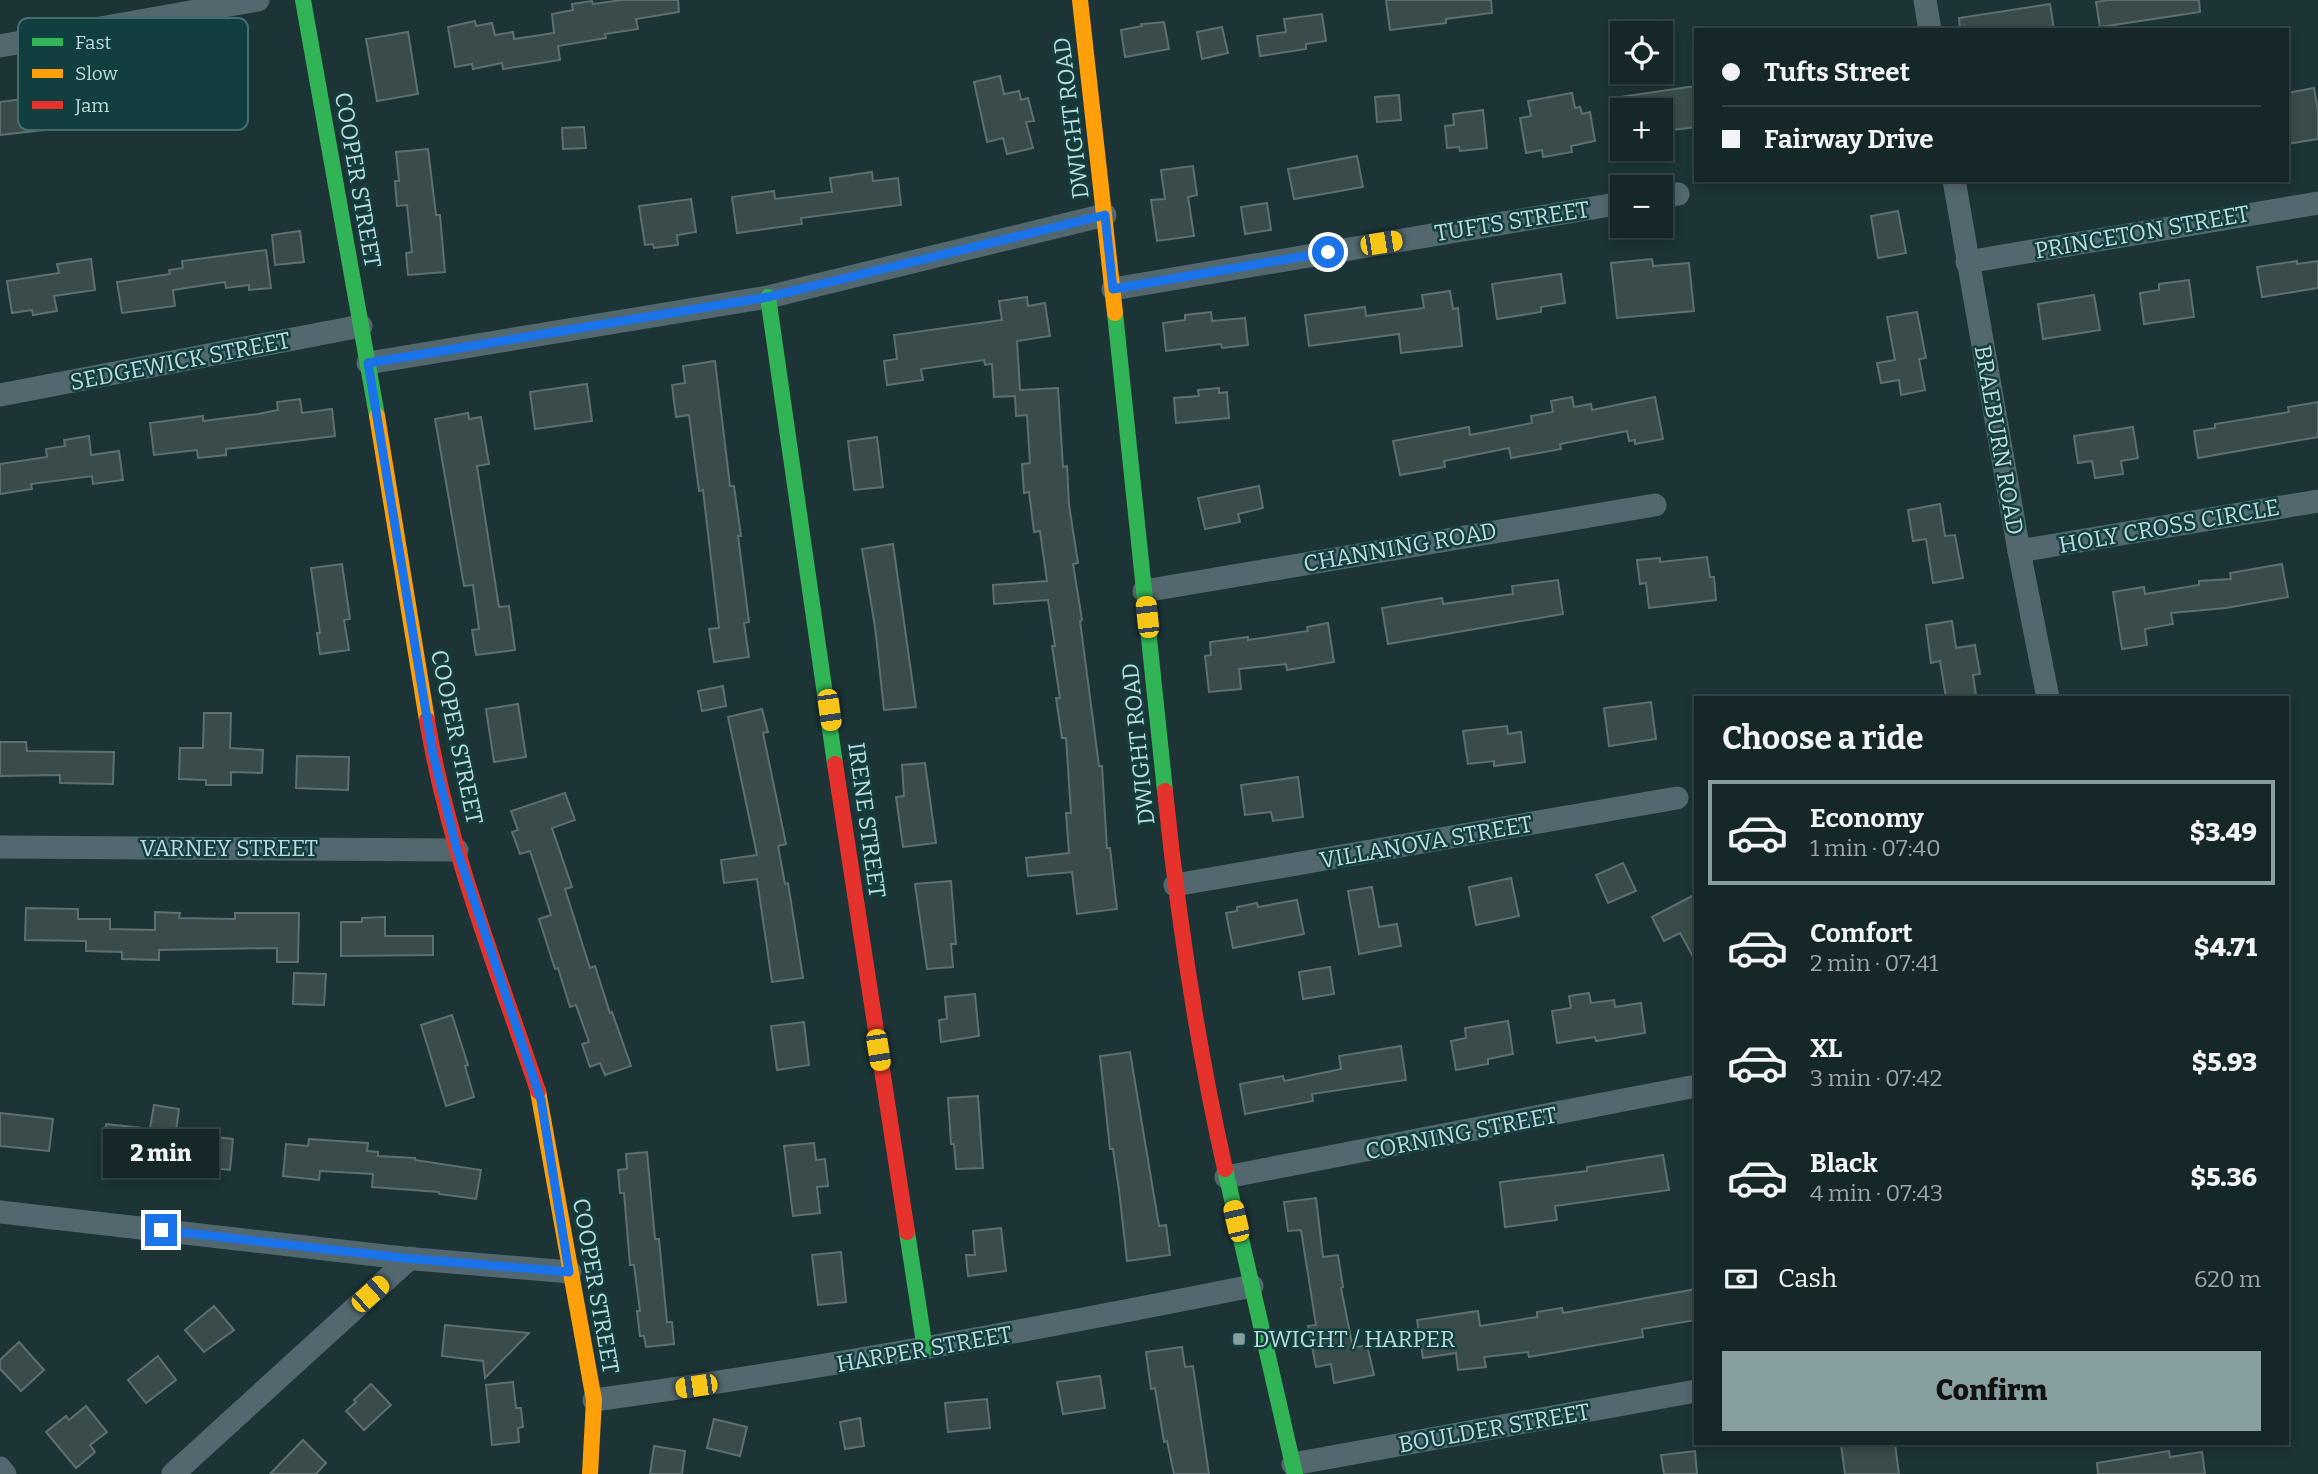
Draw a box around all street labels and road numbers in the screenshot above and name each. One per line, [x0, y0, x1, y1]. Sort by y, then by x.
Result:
street label: DWIGHT ROAD [1047, 36, 1095, 200]
street label: COOPER STREET [329, 90, 387, 270]
street label: TUFTS STREET [1432, 195, 1592, 247]
street label: PRINCETON STREET [2032, 199, 2252, 265]
street label: SEDGEWICK STREET [67, 326, 293, 396]
street label: BRAEBURN ROAD [1969, 343, 2029, 537]
street label: HOLY CROSS CIRCLE [2056, 493, 2282, 559]
street label: CHANNING ROAD [1301, 516, 1499, 578]
street label: COOPER STREET [425, 647, 489, 827]
street label: DWIGHT ROAD [1116, 662, 1160, 826]
street label: IRENE STREET [842, 740, 892, 900]
street label: VILLANOVA STREET [1318, 810, 1534, 874]
street label: VARNEY STREET [140, 834, 318, 862]
street label: CORNING STREET [1363, 1101, 1559, 1165]
street label: COOPER STREET [567, 1196, 625, 1376]
street label: HARPER STREET [834, 1320, 1014, 1378]
street label: BOULDER STREET [1396, 1397, 1592, 1459]

